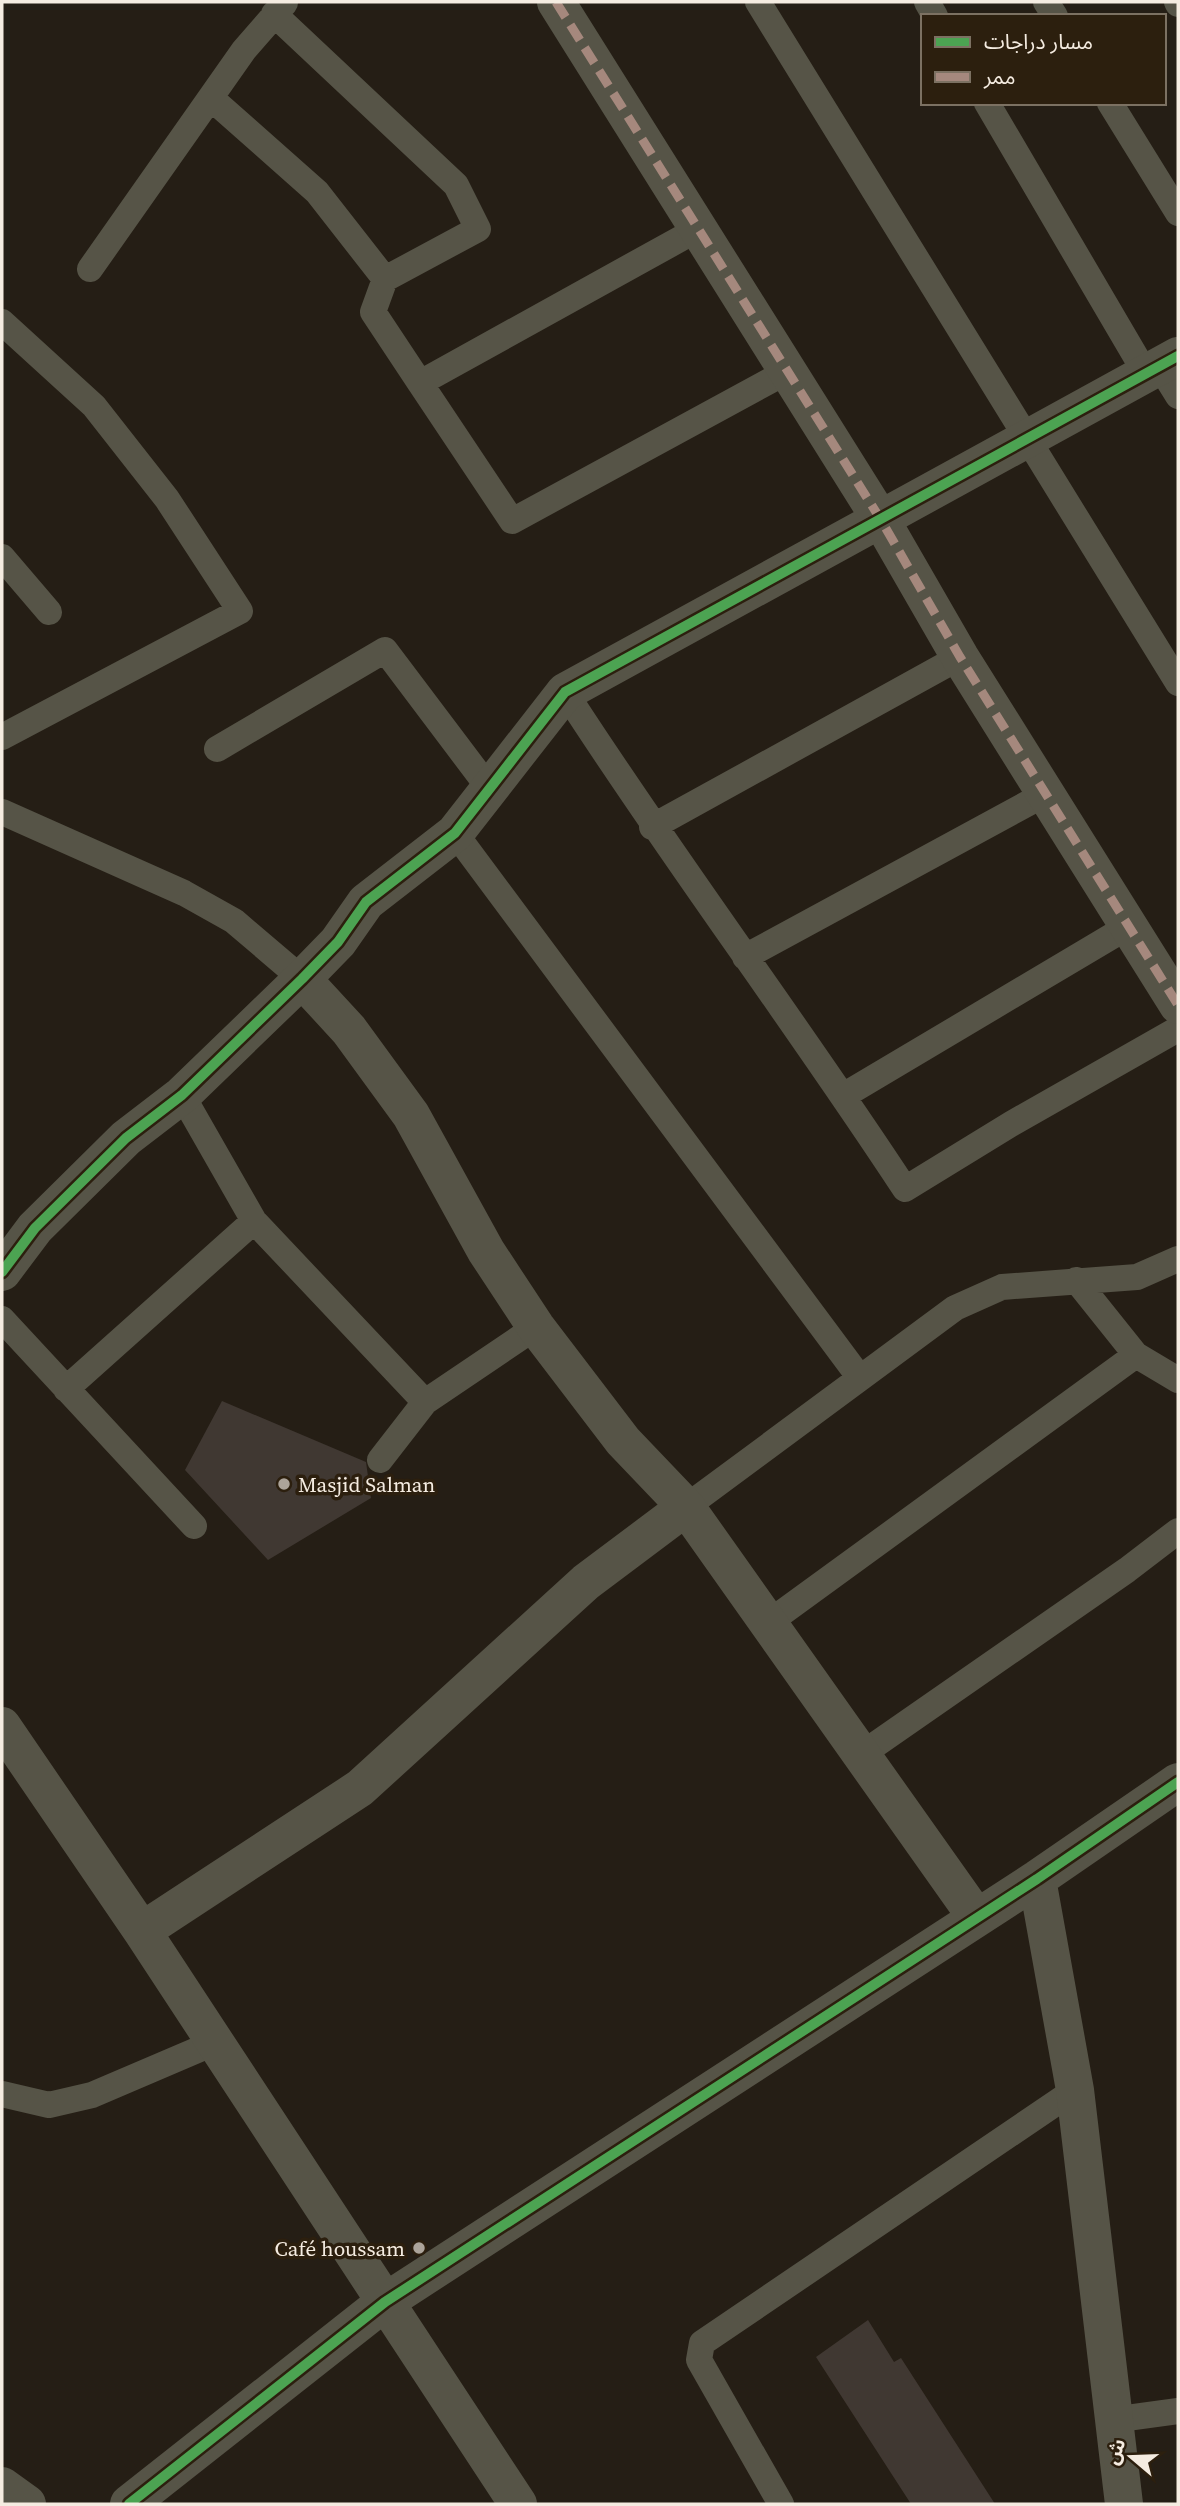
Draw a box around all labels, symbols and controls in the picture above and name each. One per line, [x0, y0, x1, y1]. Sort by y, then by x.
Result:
legend [921, 14, 1166, 105]
text: مسار دراجات [984, 27, 1093, 56]
text: ممر [983, 62, 1015, 91]
place label: Masjid Salman [298, 1470, 435, 1499]
marker: Masjid Salman [276, 1476, 292, 1492]
place label: Café houssam [274, 2234, 405, 2263]
marker: Café houssam [411, 2240, 427, 2256]
north arrow [1096, 2422, 1166, 2492]
text: ش [1098, 2435, 1131, 2468]

